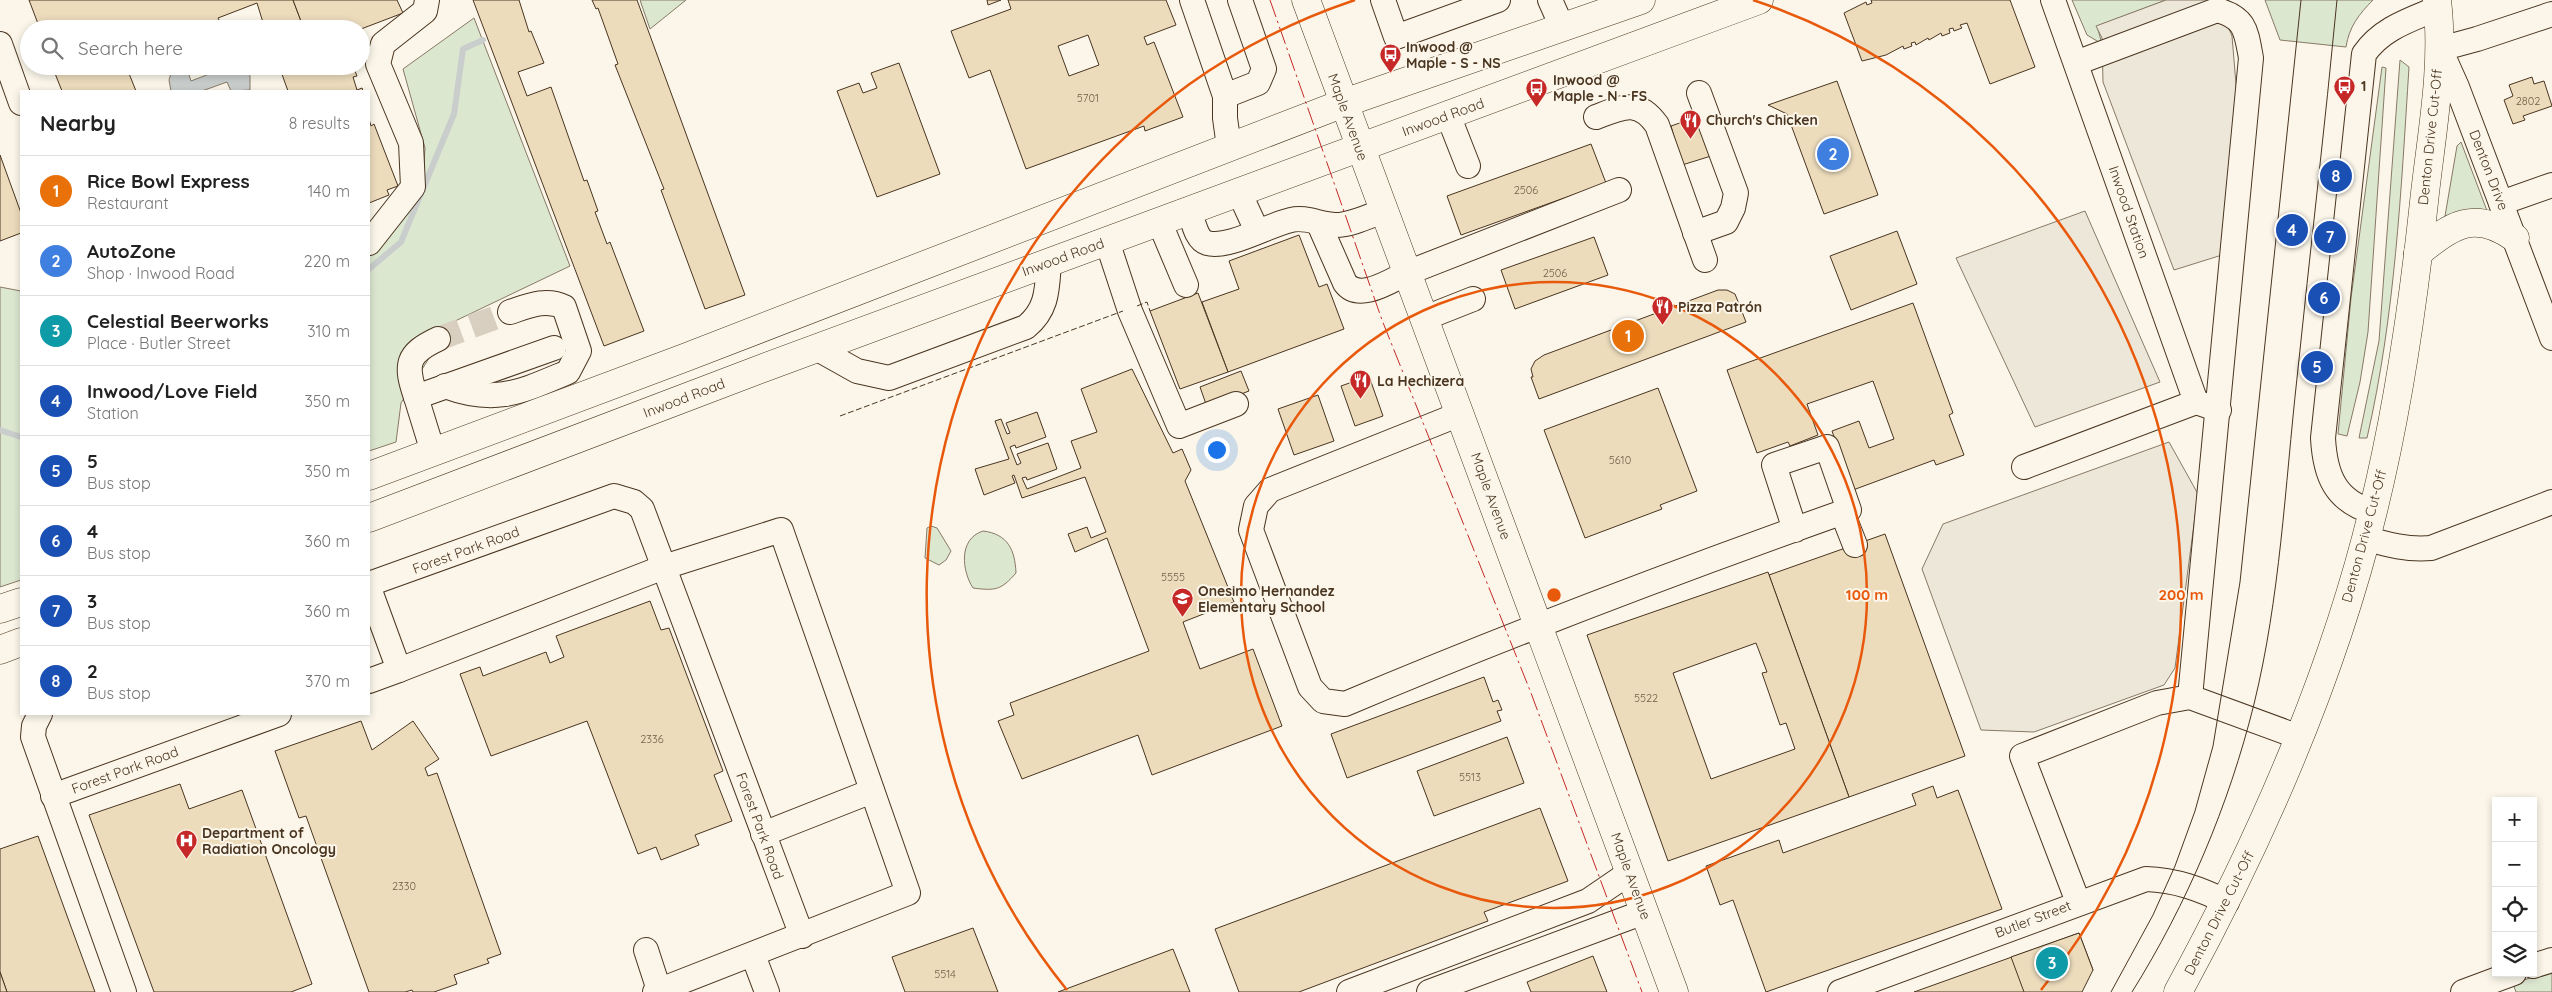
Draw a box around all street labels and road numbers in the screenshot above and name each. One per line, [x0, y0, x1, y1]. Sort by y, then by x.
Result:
street label: Denton Drive Cut-Off [2414, 68, 2446, 206]
street label: Maple Avenue [1324, 71, 1372, 163]
street label: Inwood Road [1399, 94, 1487, 140]
street label: Denton Drive [2465, 127, 2513, 213]
street label: Inwood Station [2105, 163, 2153, 261]
street label: Inwood Road [1019, 234, 1107, 280]
street label: Inwood Road [641, 374, 727, 422]
street label: Maple Avenue [1467, 450, 1515, 542]
street label: Denton Drive Cut-Off [2338, 468, 2390, 604]
street label: Forest Park Road [410, 522, 522, 578]
street label: Forest Park Road [69, 742, 181, 798]
street label: Forest Park Road [732, 770, 788, 882]
street label: Maple Avenue [1607, 830, 1655, 922]
street label: Denton Drive Cut-Off [2180, 848, 2258, 978]
street label: Butler Street [1992, 896, 2074, 942]

